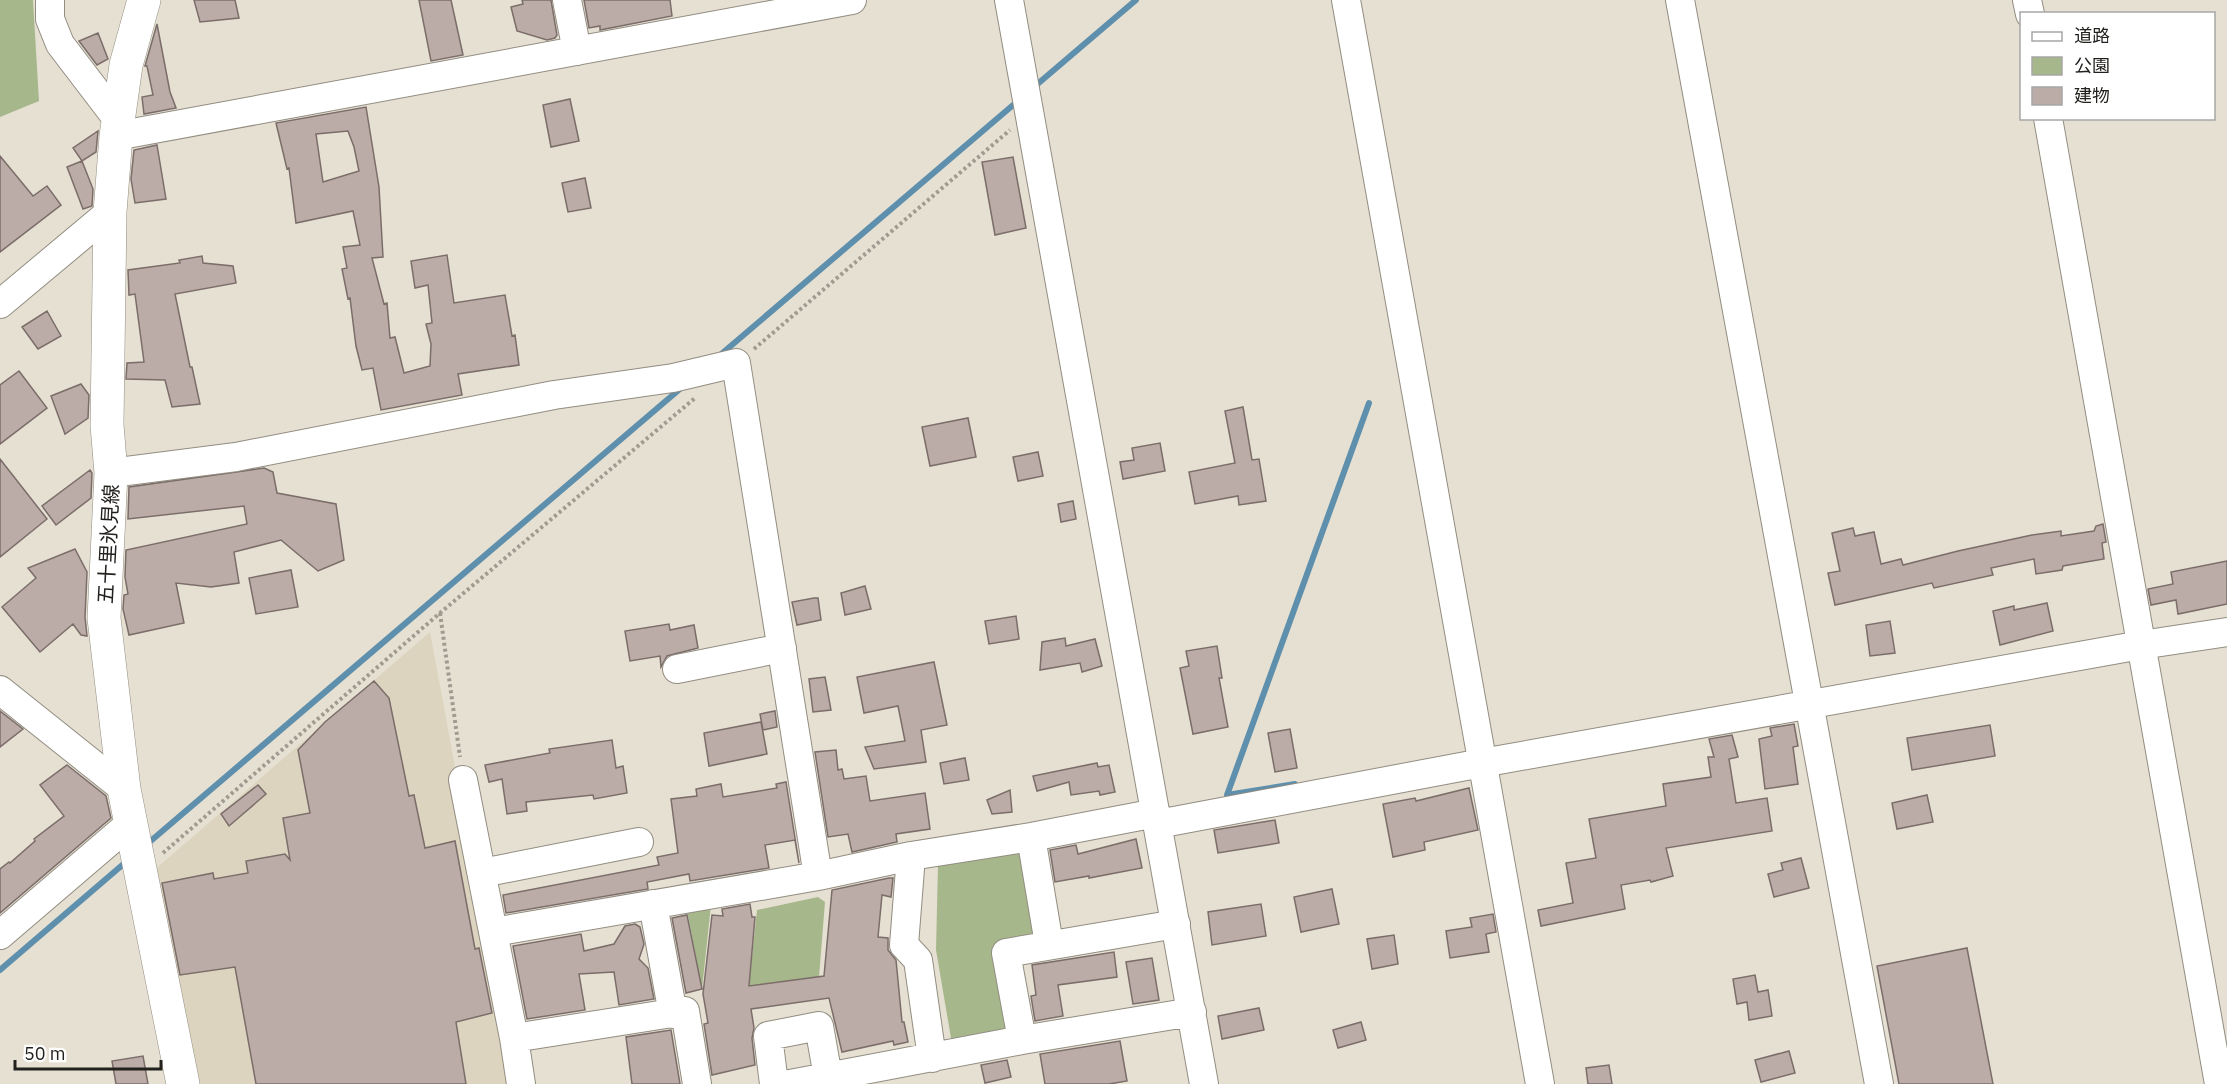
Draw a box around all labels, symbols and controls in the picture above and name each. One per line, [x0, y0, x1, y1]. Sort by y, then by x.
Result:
legend [2020, 12, 2215, 120]
text: 道路 [2074, 24, 2110, 47]
text: 公園 [2074, 54, 2110, 77]
text: 建物 [2074, 84, 2110, 107]
street label: 五十里氷見線 [91, 483, 125, 605]
scale bar [15, 1033, 160, 1071]
text: 50 m [24, 1042, 66, 1065]

